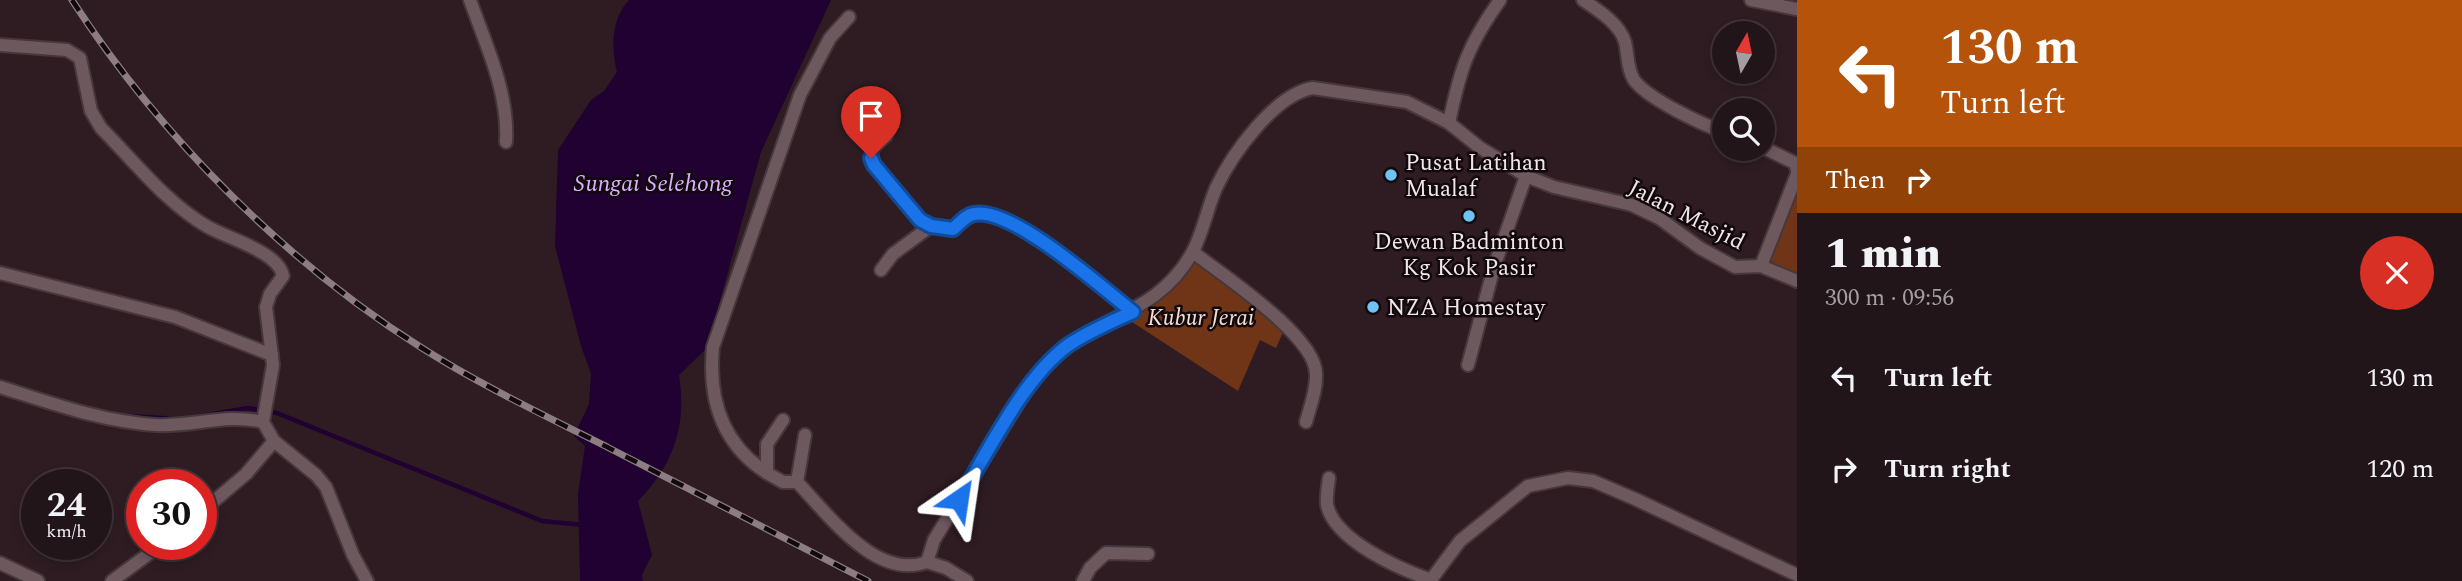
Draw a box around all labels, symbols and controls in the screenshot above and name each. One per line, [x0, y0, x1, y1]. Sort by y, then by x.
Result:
text: 130 m [1940, 11, 2079, 86]
north arrow [1712, 21, 1774, 84]
map controls [1712, 21, 1775, 161]
icon: left [1825, 28, 1916, 119]
text: Turn left [1940, 79, 2066, 128]
pin [841, 86, 901, 158]
icon: arrive [852, 97, 890, 135]
button: search [1712, 98, 1775, 161]
place label: Pusat Latihan Mualaf [1405, 146, 1547, 207]
text: Then [1825, 160, 1885, 200]
icon: right [1899, 161, 1937, 199]
water label: Sungai Selehong [574, 166, 734, 202]
marker: Pusat Latihan Mualaf [1383, 167, 1399, 183]
street label: Jalan Masjid [1622, 171, 1751, 260]
marker: Dewan Badminton Kg Kok Pasir [1461, 208, 1477, 224]
text: 1 min [1825, 223, 1941, 286]
place label: Dewan Badminton Kg Kok Pasir [1374, 225, 1564, 286]
button: close [2360, 236, 2434, 310]
text: 300 m · 09:56 [1825, 281, 1954, 316]
place label: NZA Homestay [1387, 291, 1546, 326]
marker: NZA Homestay [1365, 299, 1381, 315]
park label: Kubur Jerai [1148, 301, 1254, 336]
text: Turn left [1884, 358, 1992, 398]
text: 130 m [2366, 358, 2434, 398]
icon: left [1825, 359, 1863, 397]
text: Turn right [1884, 449, 2011, 489]
text: 120 m [2366, 449, 2434, 489]
icon: right [1825, 450, 1863, 488]
position arrow [922, 462, 996, 536]
speed limit sign: 30 [126, 469, 217, 560]
text: 24 [47, 479, 86, 532]
text: km/h [46, 518, 87, 545]

